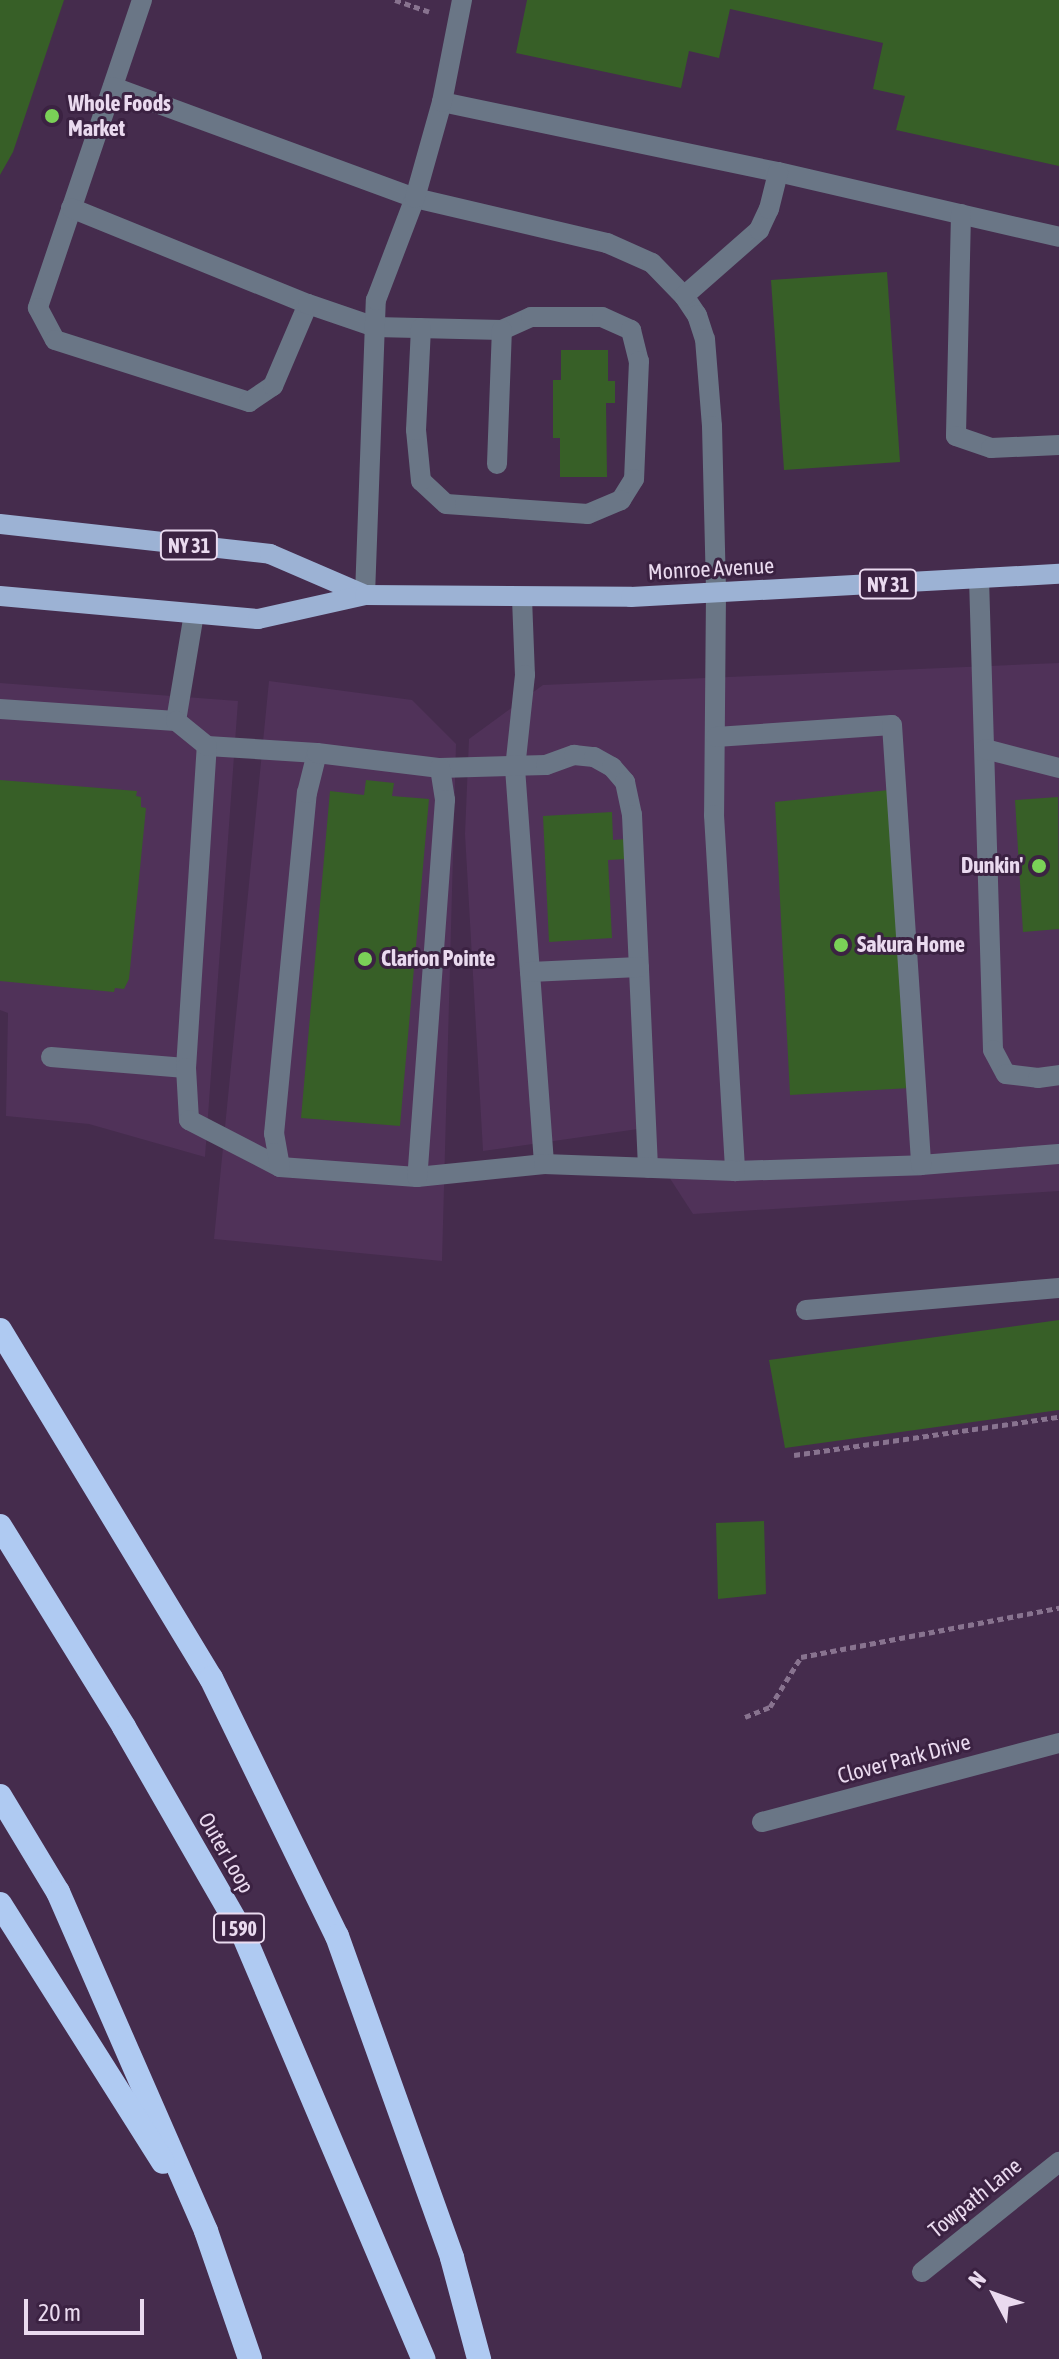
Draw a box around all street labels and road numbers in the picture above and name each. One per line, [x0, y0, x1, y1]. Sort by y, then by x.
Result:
road number: NY 31 [159, 529, 219, 561]
street label: Monroe Avenue [647, 553, 775, 585]
road number: NY 31 [858, 568, 918, 600]
street label: Clover Park Drive [835, 1729, 973, 1789]
street label: Outer Loop [192, 1808, 260, 1898]
road number: I 590 [211, 1912, 267, 1944]
street label: Towpath Lane [923, 2153, 1027, 2243]

